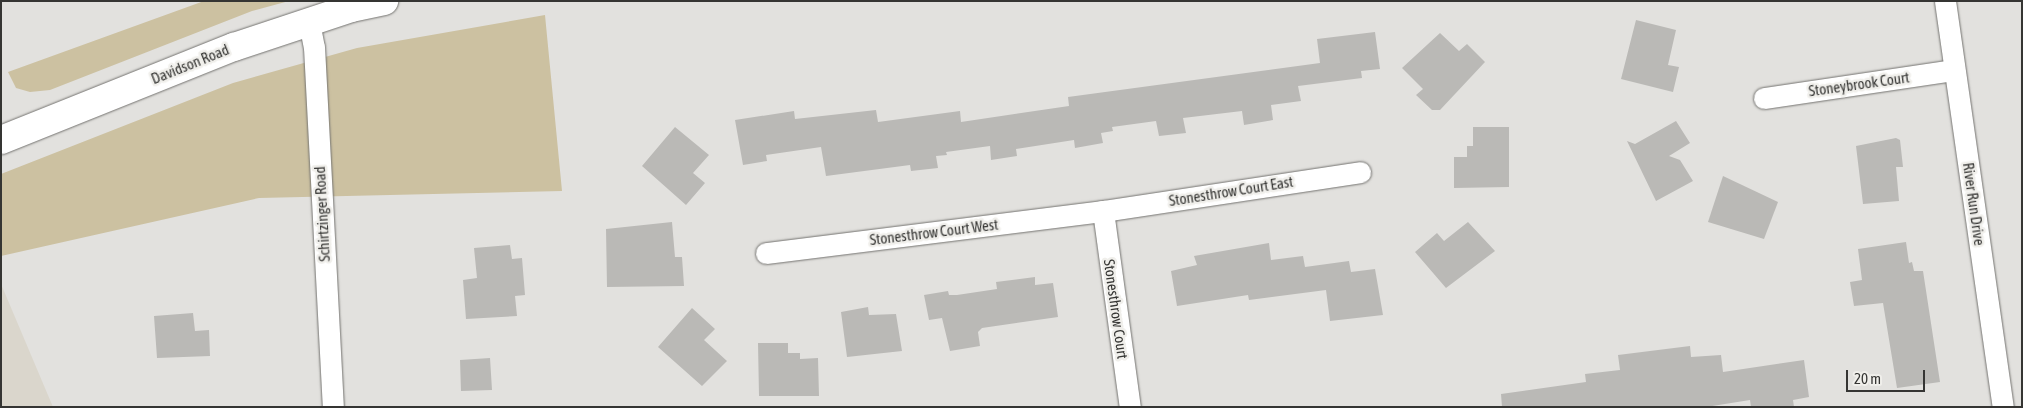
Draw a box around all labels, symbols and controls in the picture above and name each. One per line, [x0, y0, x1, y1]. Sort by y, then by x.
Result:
street label: Davidson Road [148, 40, 232, 88]
street label: Stoneybrook Court [1807, 68, 1911, 100]
street label: River Run Drive [1959, 161, 1989, 247]
street label: Schirtzinger Road [311, 166, 333, 262]
street label: Stonesthrow Court East [1168, 172, 1294, 210]
street label: Stonesthrow Court West [869, 215, 999, 249]
street label: Stonesthrow Court [1100, 258, 1132, 360]
scale bar [1848, 360, 1927, 392]
text: 20 m [1854, 370, 1881, 387]

